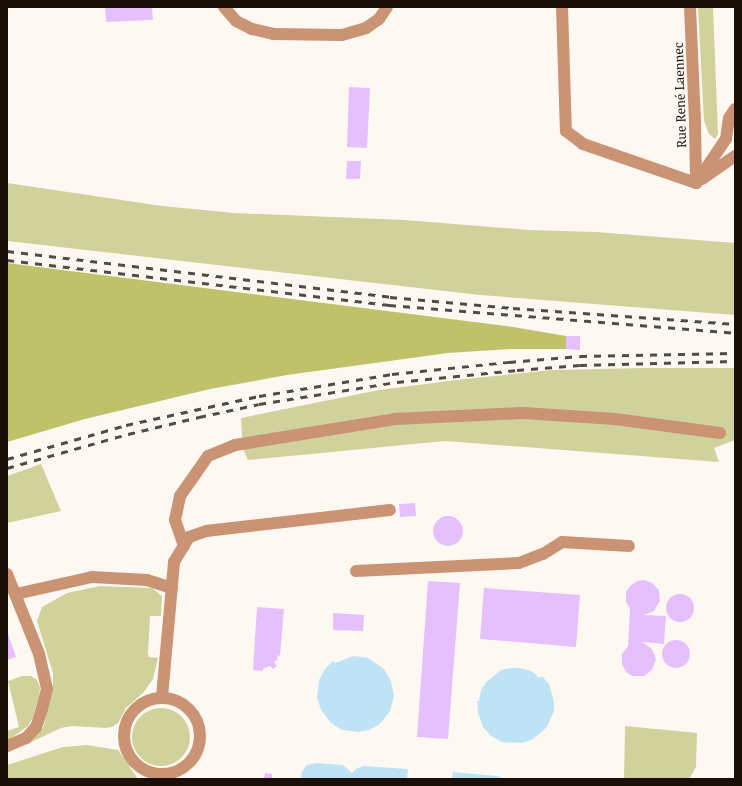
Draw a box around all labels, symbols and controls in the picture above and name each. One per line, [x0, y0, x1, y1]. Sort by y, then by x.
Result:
street label: Rue René Laennec [670, 42, 690, 148]

